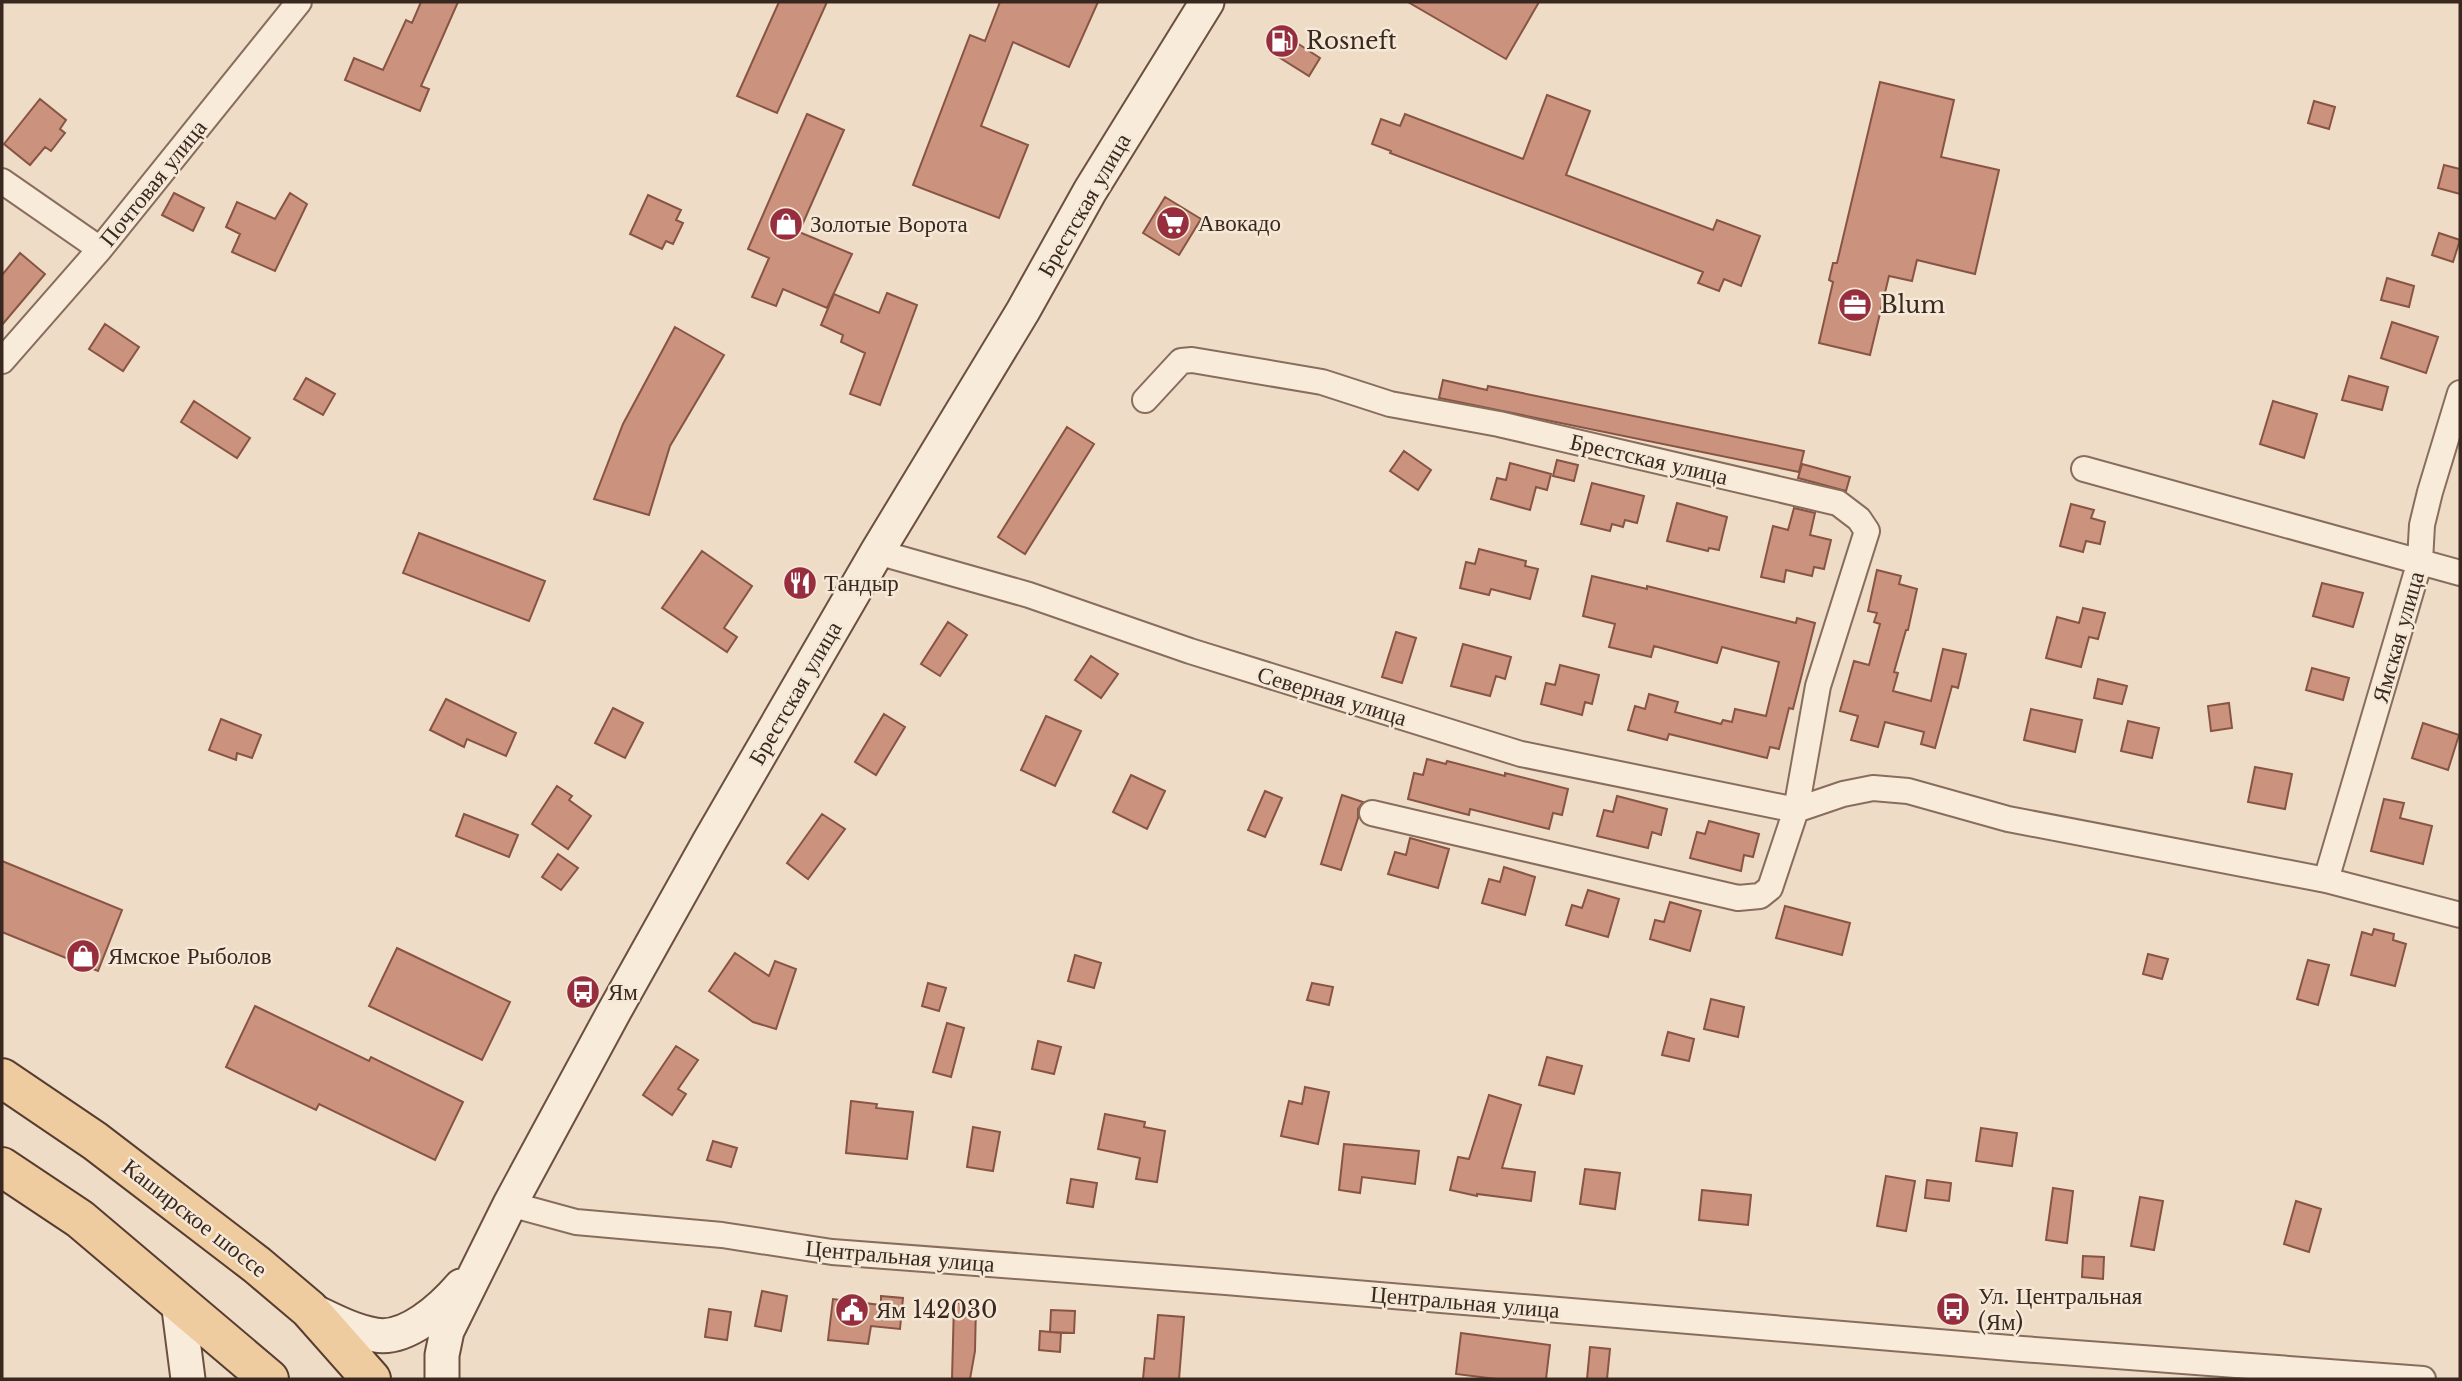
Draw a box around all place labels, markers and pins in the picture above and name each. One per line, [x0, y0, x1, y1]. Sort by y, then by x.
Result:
fuel station icon: Rosneft [1263, 22, 1301, 60]
place label: Rosneft [1306, 27, 1397, 55]
supermarket icon: Авокадо [1154, 204, 1192, 242]
shop icon: Золотые Ворота [767, 205, 805, 243]
place label: Авокадо [1198, 209, 1281, 237]
place label: Золотые Ворота [810, 210, 968, 238]
office icon: Blum [1836, 286, 1874, 324]
place label: Blum [1880, 291, 1946, 319]
restaurant icon: Тандыр [781, 564, 819, 602]
place label: Тандыр [824, 569, 899, 597]
shop icon: Ямское Рыболов [64, 937, 102, 975]
place label: Ямское Рыболов [108, 942, 272, 970]
bus stop icon: Ям [564, 973, 602, 1011]
place label: Ям [608, 978, 638, 1006]
place label: Ул. Центральная (Ям) [1978, 1282, 2143, 1336]
bus stop icon: Ул. Центральная (Ям) [1934, 1290, 1972, 1328]
public building icon: Ям 142030 [833, 1291, 871, 1329]
place label: Ям 142030 [876, 1296, 997, 1324]

